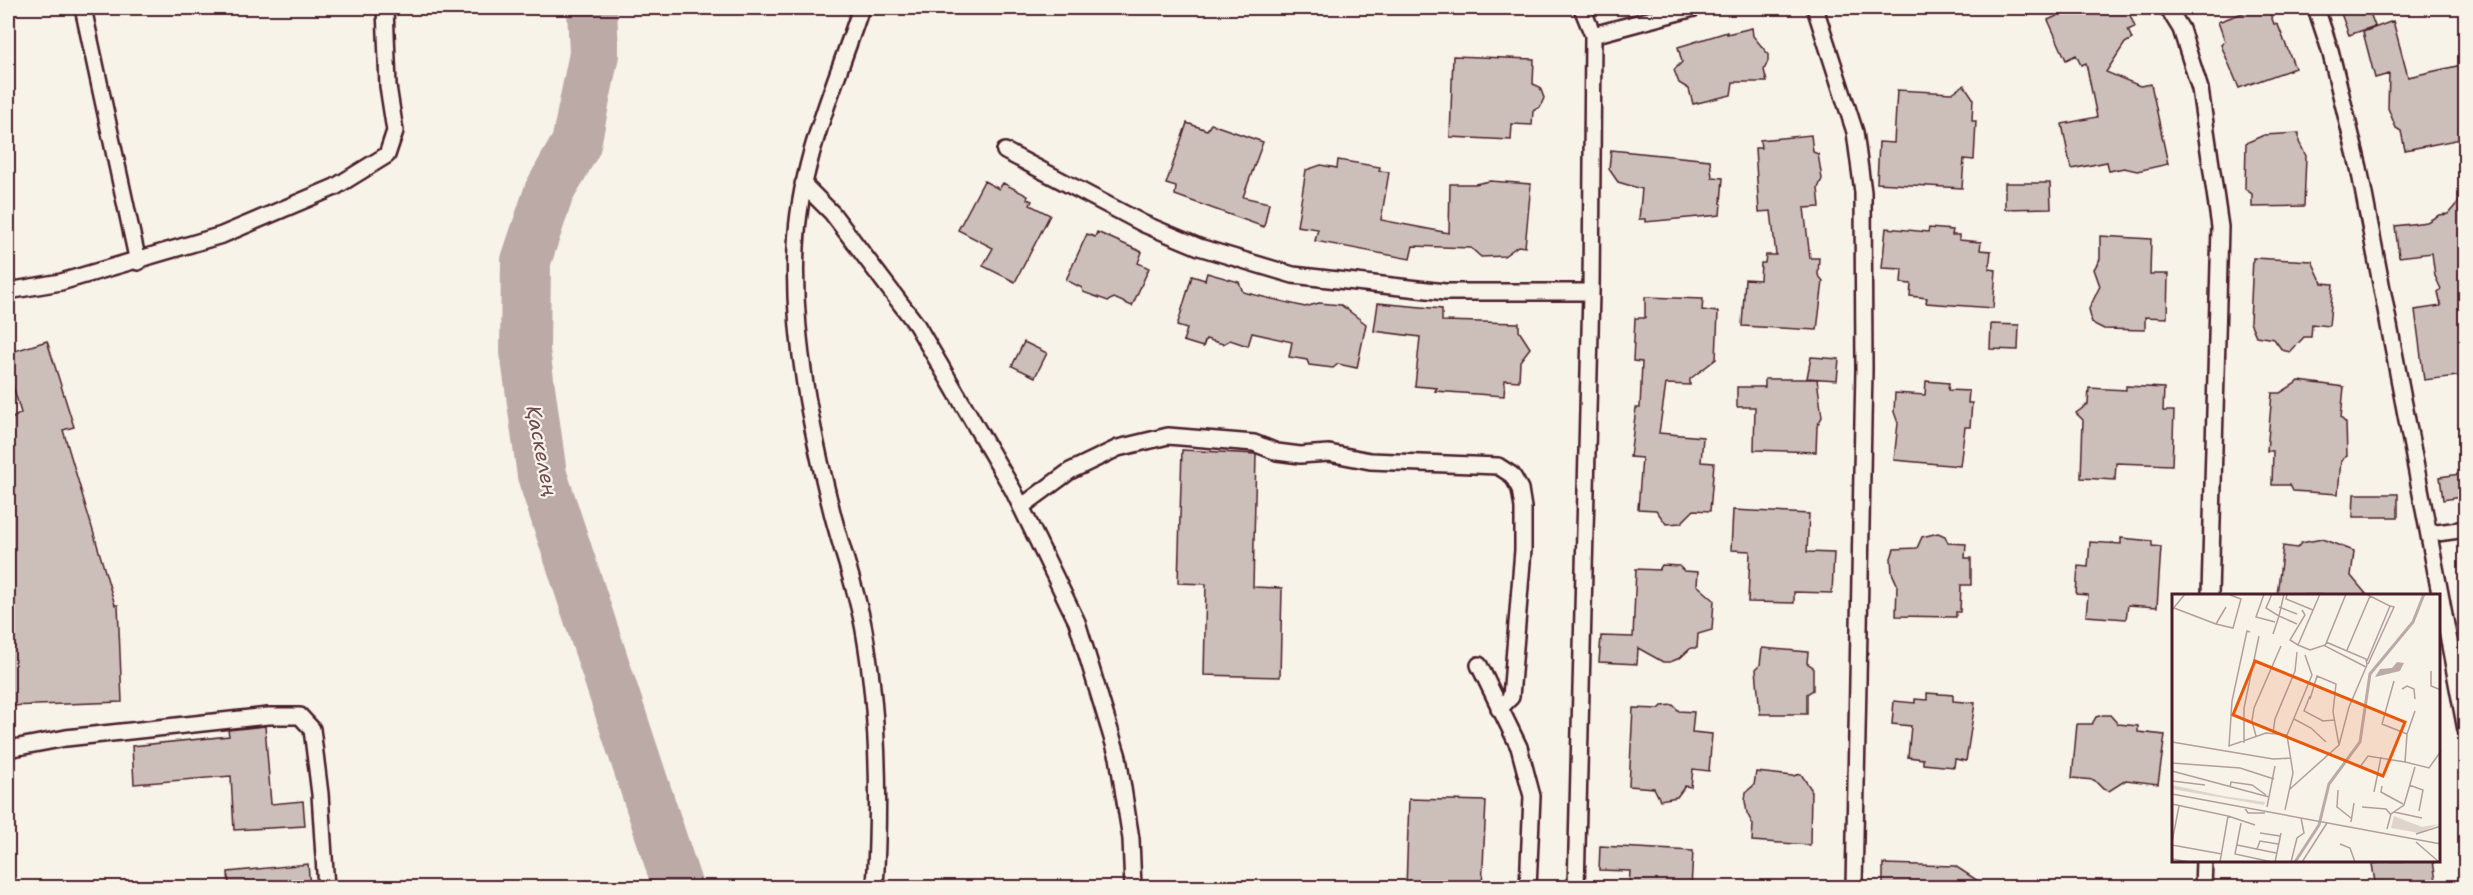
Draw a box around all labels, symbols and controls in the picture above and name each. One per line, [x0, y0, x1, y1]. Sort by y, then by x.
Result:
water label: Қаскелең [520, 403, 564, 499]
inset map [2172, 594, 2440, 862]

